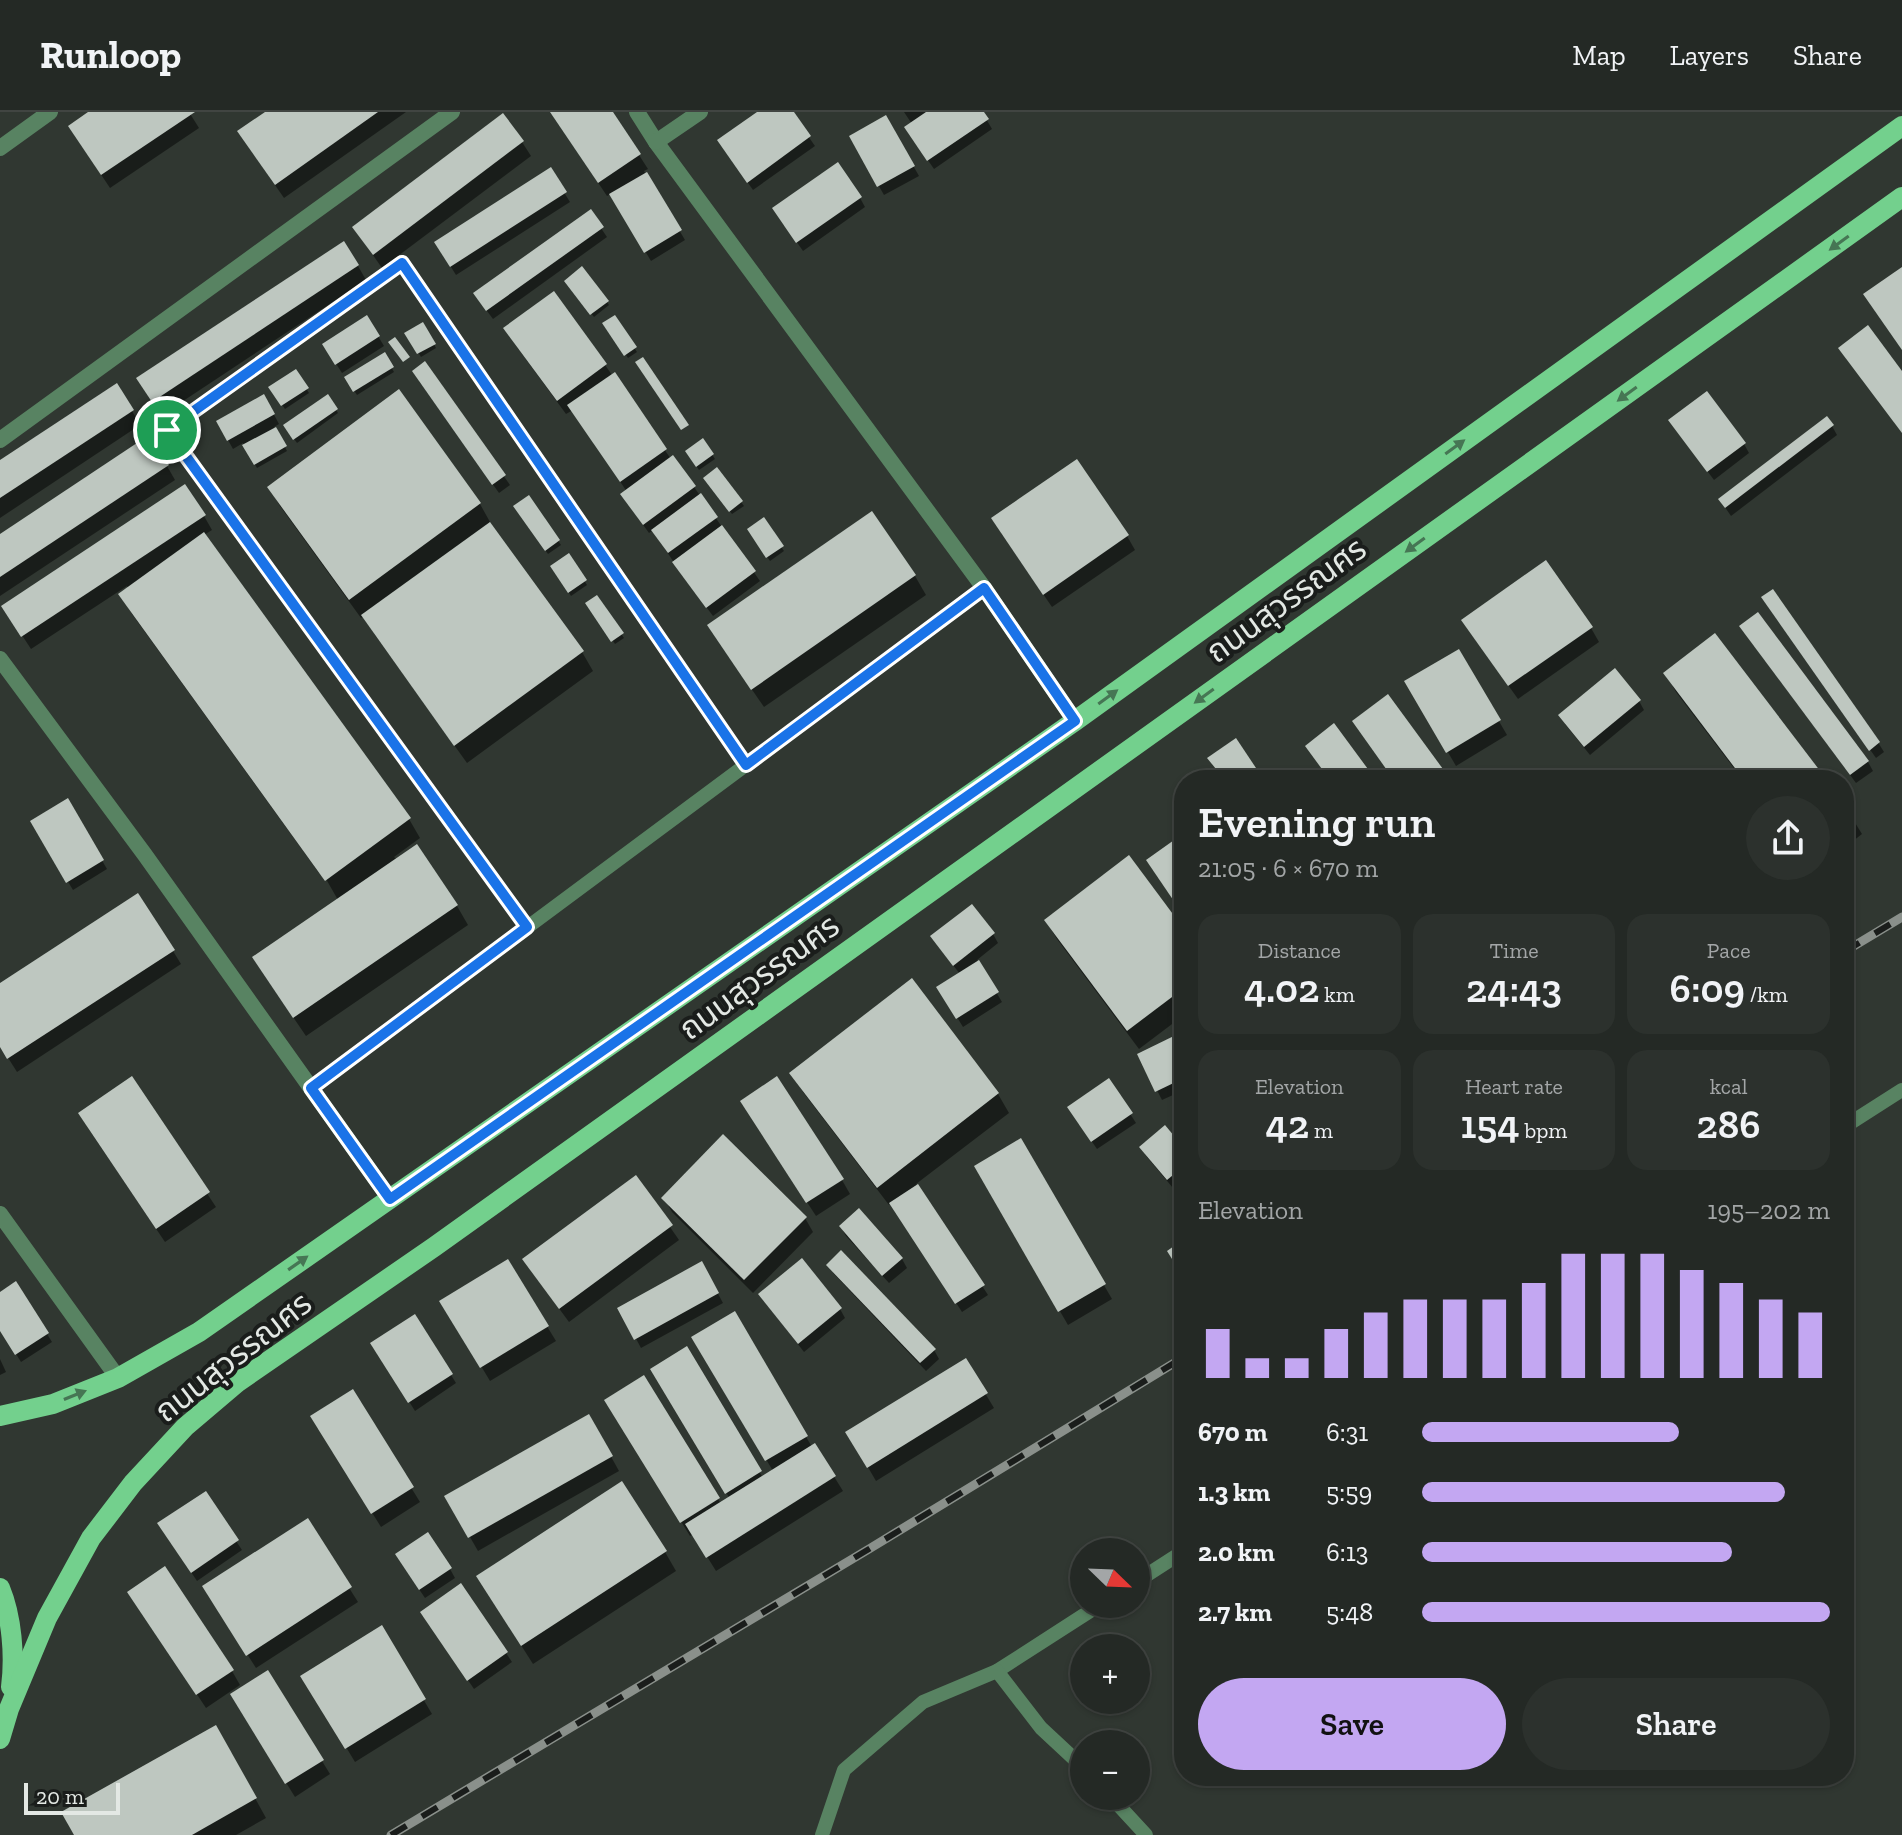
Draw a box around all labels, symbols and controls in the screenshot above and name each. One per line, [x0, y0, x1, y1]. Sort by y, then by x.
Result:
text: Runloop [40, 32, 181, 78]
text: Map [1572, 39, 1626, 72]
text: Layers [1670, 39, 1749, 72]
text: Share [1793, 39, 1862, 72]
one-way arrow [1828, 234, 1849, 250]
one-way arrow [1617, 385, 1637, 401]
pin [133, 396, 201, 464]
icon: arrive [145, 408, 189, 452]
one-way arrow [1444, 439, 1466, 455]
street label: ถนนสุวรรณศร [1199, 529, 1373, 671]
one-way arrow [1405, 537, 1426, 552]
one-way arrow [1193, 688, 1214, 703]
one-way arrow [1097, 690, 1118, 705]
text: Evening run [1198, 795, 1435, 848]
button: share [1746, 796, 1830, 880]
text: 21:05 · 6 × 670 m [1198, 852, 1378, 884]
street label: ถนนสุวรรณศร [672, 906, 846, 1048]
text: Distance [1258, 937, 1341, 964]
text: Time [1489, 937, 1539, 964]
text: Pace [1707, 937, 1750, 964]
text: 4.02 [1244, 964, 1319, 1012]
text: 24:43 [1466, 964, 1562, 1012]
text: 6:09 [1670, 964, 1745, 1012]
text: km [1319, 981, 1355, 1008]
text: /km [1745, 981, 1788, 1008]
text: Elevation [1255, 1073, 1344, 1100]
text: Heart rate [1465, 1073, 1563, 1100]
text: kcal [1710, 1073, 1748, 1100]
text: 42 [1266, 1100, 1309, 1148]
text: 154 [1461, 1100, 1520, 1148]
text: 286 [1697, 1100, 1761, 1148]
text: m [1309, 1117, 1333, 1144]
text: bpm [1520, 1117, 1567, 1144]
text: Elevation [1198, 1194, 1303, 1226]
text: 195–202 m [1707, 1194, 1830, 1226]
one-way arrow [287, 1256, 308, 1271]
street label: ถนนสุวรรณศร [147, 1284, 319, 1430]
one-way arrow [63, 1388, 87, 1401]
text: 670 m [1198, 1416, 1267, 1448]
text: 6:31 [1326, 1416, 1368, 1448]
text: 1.3 km [1198, 1476, 1270, 1508]
text: 5:59 [1326, 1476, 1372, 1508]
text: 2.0 km [1198, 1536, 1275, 1568]
text: 6:13 [1326, 1536, 1368, 1568]
north arrow [1070, 1538, 1150, 1618]
map controls [1070, 1538, 1150, 1810]
text: 2.7 km [1198, 1596, 1272, 1628]
text: 5:48 [1326, 1596, 1373, 1628]
button: + [1070, 1634, 1150, 1714]
button: Save [1198, 1678, 1506, 1770]
button: Share [1522, 1678, 1830, 1770]
button: − [1070, 1730, 1150, 1810]
scale bar [24, 1779, 120, 1815]
text: 20 m [36, 1783, 84, 1810]

